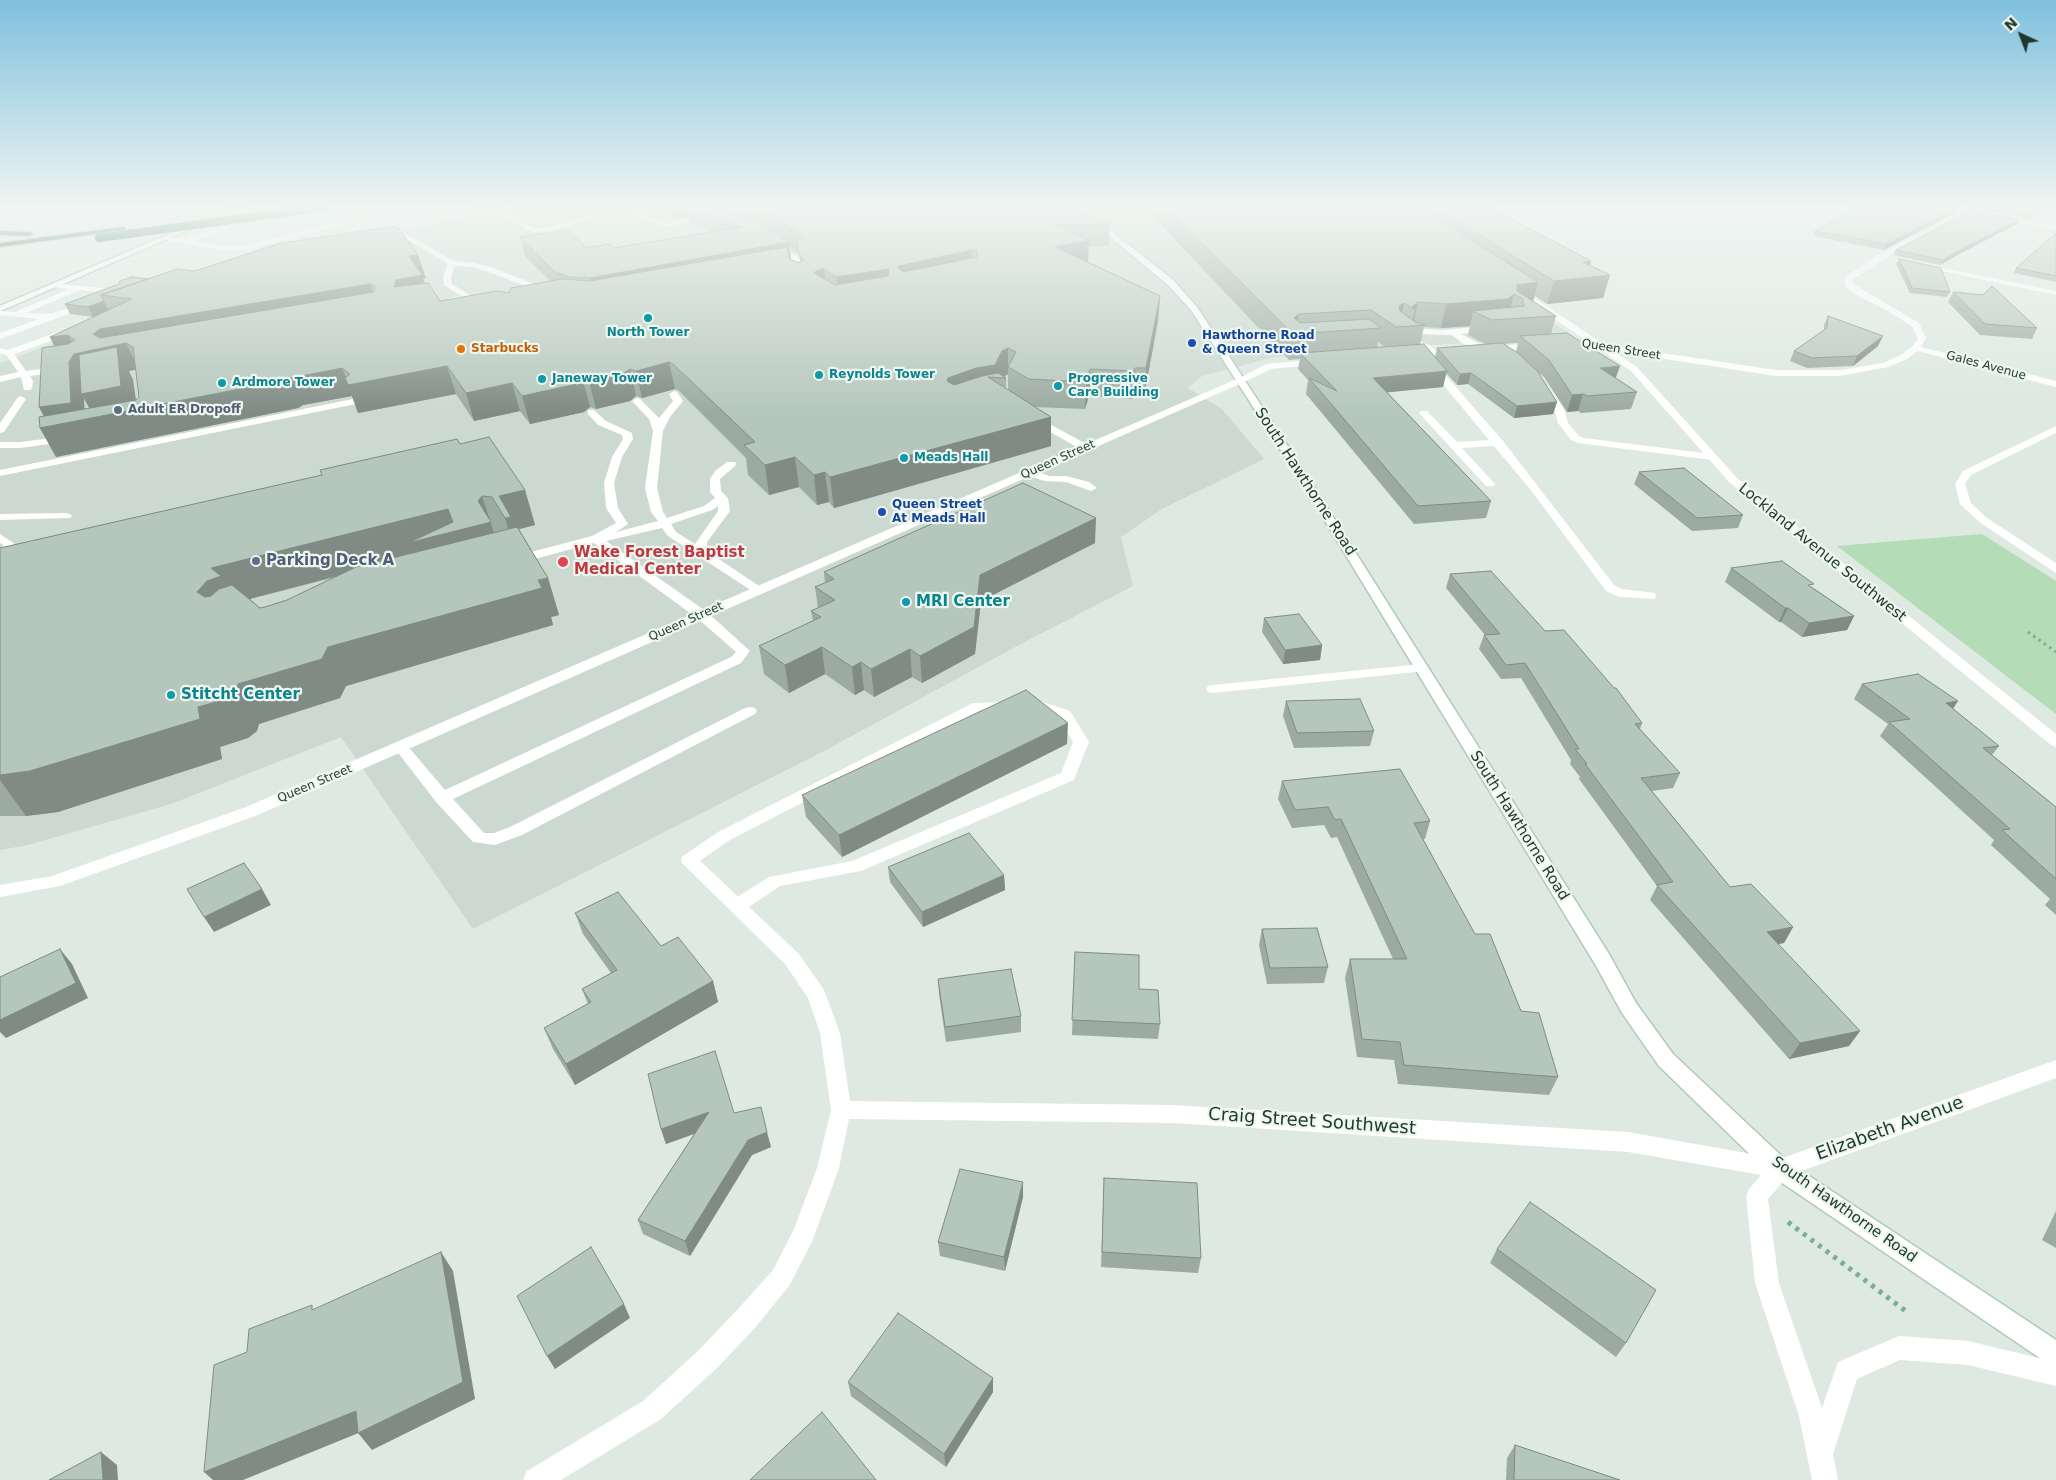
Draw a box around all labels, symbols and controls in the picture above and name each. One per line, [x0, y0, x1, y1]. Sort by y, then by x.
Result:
north arrow [1996, 10, 2046, 60]
text: N [2001, 14, 2021, 34]
marker: North Tower [642, 312, 654, 324]
place label: North Tower [607, 326, 689, 340]
place label: Hawthorne Road & Queen Street [1202, 329, 1315, 357]
marker: Hawthorne Road & Queen Street [1186, 337, 1198, 349]
street label: Queen Street [1581, 337, 1661, 363]
place label: Starbucks [471, 342, 539, 356]
marker: Starbucks [455, 343, 467, 355]
street label: Gales Avenue [1945, 348, 2027, 384]
place label: Reynolds Tower [829, 368, 935, 382]
marker: Reynolds Tower [813, 369, 825, 381]
place label: Janeway Tower [552, 372, 652, 386]
place label: Progressive Care Building [1068, 372, 1159, 400]
marker: Janeway Tower [536, 373, 548, 385]
place label: Ardmore Tower [232, 376, 335, 390]
marker: Ardmore Tower [216, 377, 228, 389]
marker: Progressive Care Building [1052, 380, 1064, 392]
place label: Adult ER Dropoff [128, 403, 241, 417]
marker: Adult ER Dropoff [112, 404, 124, 416]
street label: South Hawthorne Road [1250, 405, 1360, 559]
street label: Queen Street [1019, 437, 1097, 483]
place label: Meads Hall [914, 451, 988, 465]
marker: Meads Hall [898, 452, 910, 464]
street label: Lockland Avenue Southwest [1734, 480, 1910, 626]
place label: Queen Street At Meads Hall [892, 498, 986, 526]
marker: Queen Street At Meads Hall [876, 506, 888, 518]
place label: Wake Forest Baptist Medical Center [574, 544, 745, 579]
place label: Parking Deck A [266, 552, 394, 570]
marker: Parking Deck A [250, 555, 262, 567]
marker: Wake Forest Baptist Medical Center [556, 555, 570, 569]
place label: MRI Center [916, 593, 1010, 611]
marker: MRI Center [900, 596, 912, 608]
street label: Queen Street [647, 599, 725, 645]
place label: Stitcht Center [181, 686, 300, 704]
marker: Stitcht Center [165, 689, 177, 701]
street label: South Hawthorne Road [1466, 748, 1572, 904]
street label: Queen Street [276, 762, 354, 806]
street label: Elizabeth Avenue [1813, 1092, 1967, 1166]
street label: Craig Street Southwest [1207, 1104, 1417, 1140]
street label: South Hawthorne Road [1768, 1153, 1920, 1267]

